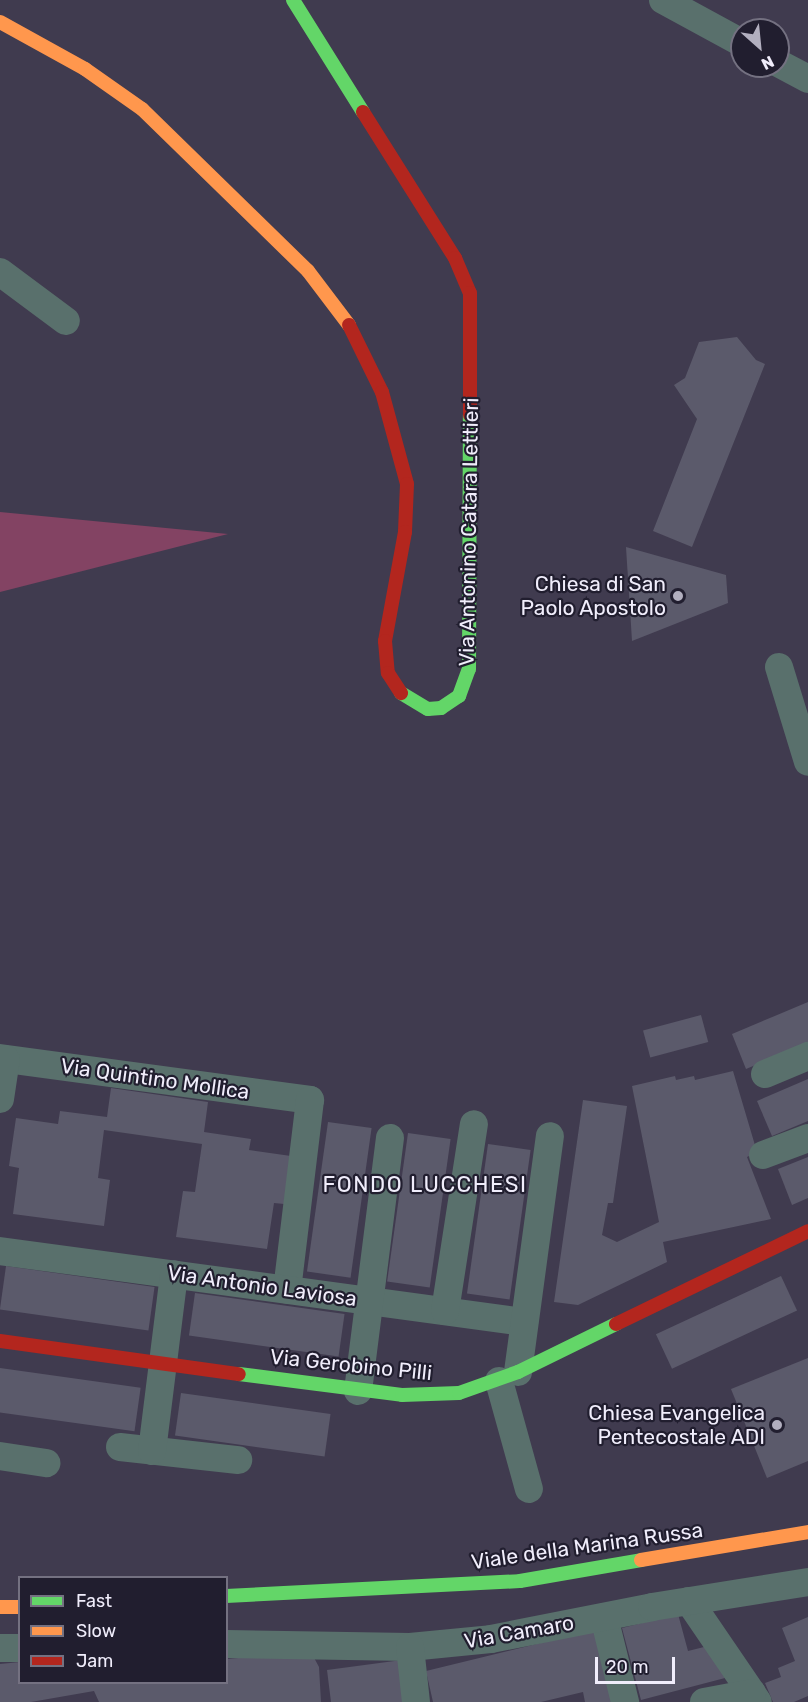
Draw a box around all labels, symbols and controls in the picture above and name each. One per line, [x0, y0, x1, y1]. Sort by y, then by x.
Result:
north arrow [730, 18, 790, 78]
text: N [758, 52, 777, 74]
street label: Via Antonino Catara Lettieri [454, 397, 484, 667]
place label: Chiesa di San Paolo Apostolo [520, 571, 666, 621]
marker: Chiesa di San Paolo Apostolo [671, 589, 685, 603]
street label: Via Quintino Mollica [59, 1053, 251, 1105]
district label: FONDO LUCCHESI [323, 1172, 527, 1198]
street label: Via Antonio Laviosa [165, 1260, 359, 1312]
street label: Via Gerobino Pilli [269, 1344, 433, 1386]
place label: Chiesa Evangelica Pentecostale ADI [588, 1400, 765, 1450]
marker: Chiesa Evangelica Pentecostale ADI [770, 1418, 784, 1432]
street label: Viale della Marina Russa [470, 1517, 704, 1575]
legend [18, 1576, 228, 1684]
text: Fast [76, 1590, 112, 1612]
street label: Via Camaro [462, 1610, 576, 1654]
text: Slow [76, 1620, 116, 1642]
scale bar [598, 1645, 678, 1683]
text: Jam [76, 1650, 113, 1672]
text: 20 m [606, 1656, 648, 1678]

